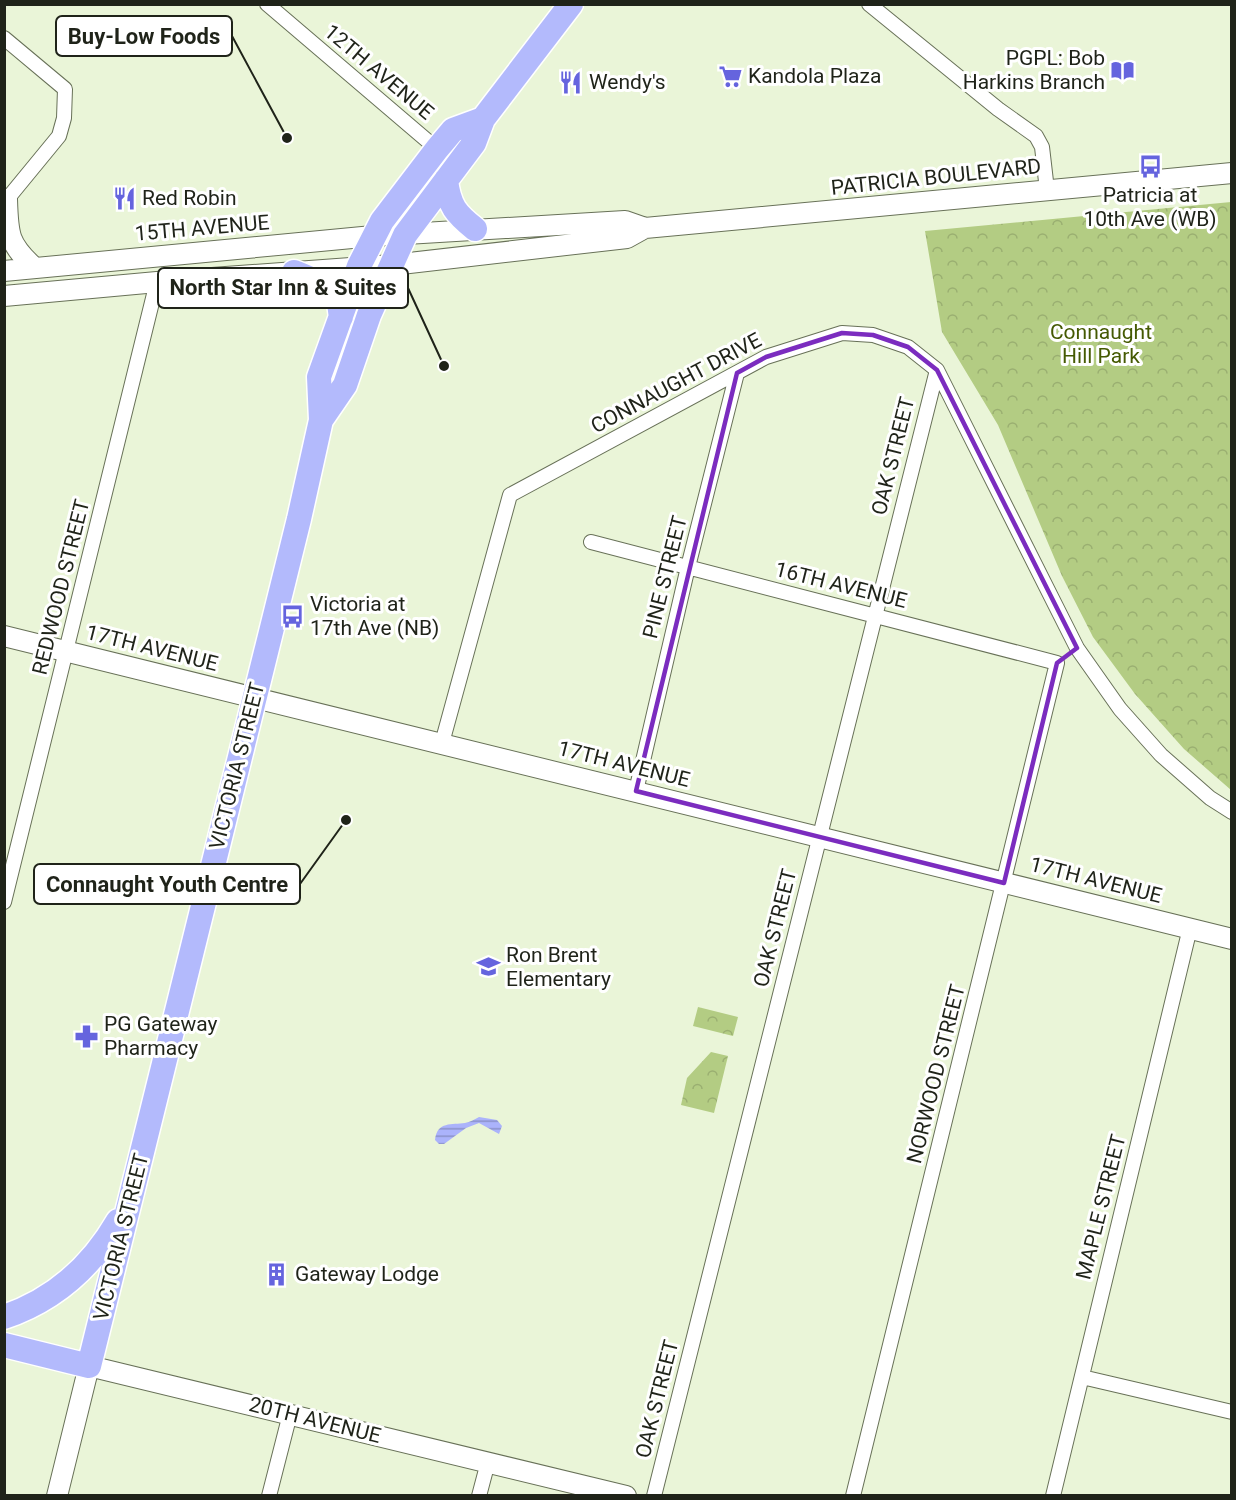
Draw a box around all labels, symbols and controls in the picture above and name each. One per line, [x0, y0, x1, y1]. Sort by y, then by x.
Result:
callout: Buy-Low Foods [56, 16, 232, 56]
street label: 12TH AVENUE [320, 19, 438, 125]
text: Buy-Low Foods [68, 24, 220, 49]
place label: PGPL: Bob Harkins Branch [963, 46, 1105, 94]
library icon: PGPL: Bob Harkins Branch [1110, 57, 1136, 83]
supermarket icon: Kandola Plaza [717, 63, 743, 89]
place label: Kandola Plaza [748, 64, 881, 88]
restaurant icon: Wendy's [558, 69, 584, 95]
place label: Wendy's [589, 70, 666, 94]
street label: PATRICIA BOULEVARD [830, 154, 1042, 200]
bus stop icon: Patricia at 10th Ave (WB) [1137, 154, 1163, 180]
place label: Patricia at 10th Ave (WB) [1083, 183, 1217, 231]
restaurant icon: Red Robin [111, 185, 137, 211]
place label: Red Robin [142, 186, 237, 210]
street label: 15TH AVENUE [134, 210, 270, 246]
callout: North Star Inn & Suites [158, 268, 408, 308]
text: North Star Inn & Suites [170, 275, 396, 300]
park label: Connaught Hill Park [1050, 320, 1152, 368]
street label: CONNAUGHT DRIVE [587, 328, 765, 438]
street label: OAK STREET [867, 394, 919, 518]
street label: REDWOOD STREET [28, 496, 94, 677]
street label: PINE STREET [638, 513, 692, 641]
street label: 16TH AVENUE [773, 557, 909, 613]
place label: Victoria at 17th Ave (NB) [310, 592, 439, 640]
bus stop icon: Victoria at 17th Ave (NB) [279, 603, 305, 629]
street label: 17TH AVENUE [84, 620, 220, 676]
street label: VICTORIA STREET [205, 679, 269, 852]
street label: 17TH AVENUE [556, 736, 692, 792]
street label: 17TH AVENUE [1028, 852, 1164, 908]
callout: Connaught Youth Centre [34, 864, 300, 904]
street label: OAK STREET [749, 866, 801, 990]
text: Connaught Youth Centre [46, 872, 288, 897]
place label: Ron Brent Elementary [506, 943, 611, 991]
school or university icon: Ron Brent Elementary [475, 954, 501, 980]
street label: NORWOOD STREET [902, 982, 970, 1166]
place label: PG Gateway Pharmacy [104, 1012, 218, 1060]
pharmacy icon: PG Gateway Pharmacy [73, 1023, 99, 1049]
street label: MAPLE STREET [1071, 1132, 1131, 1282]
street label: VICTORIA STREET [89, 1150, 153, 1323]
building icon: Gateway Lodge [264, 1261, 290, 1287]
place label: Gateway Lodge [295, 1262, 439, 1286]
street label: OAK STREET [631, 1337, 683, 1461]
street label: 20TH AVENUE [247, 1392, 383, 1448]

